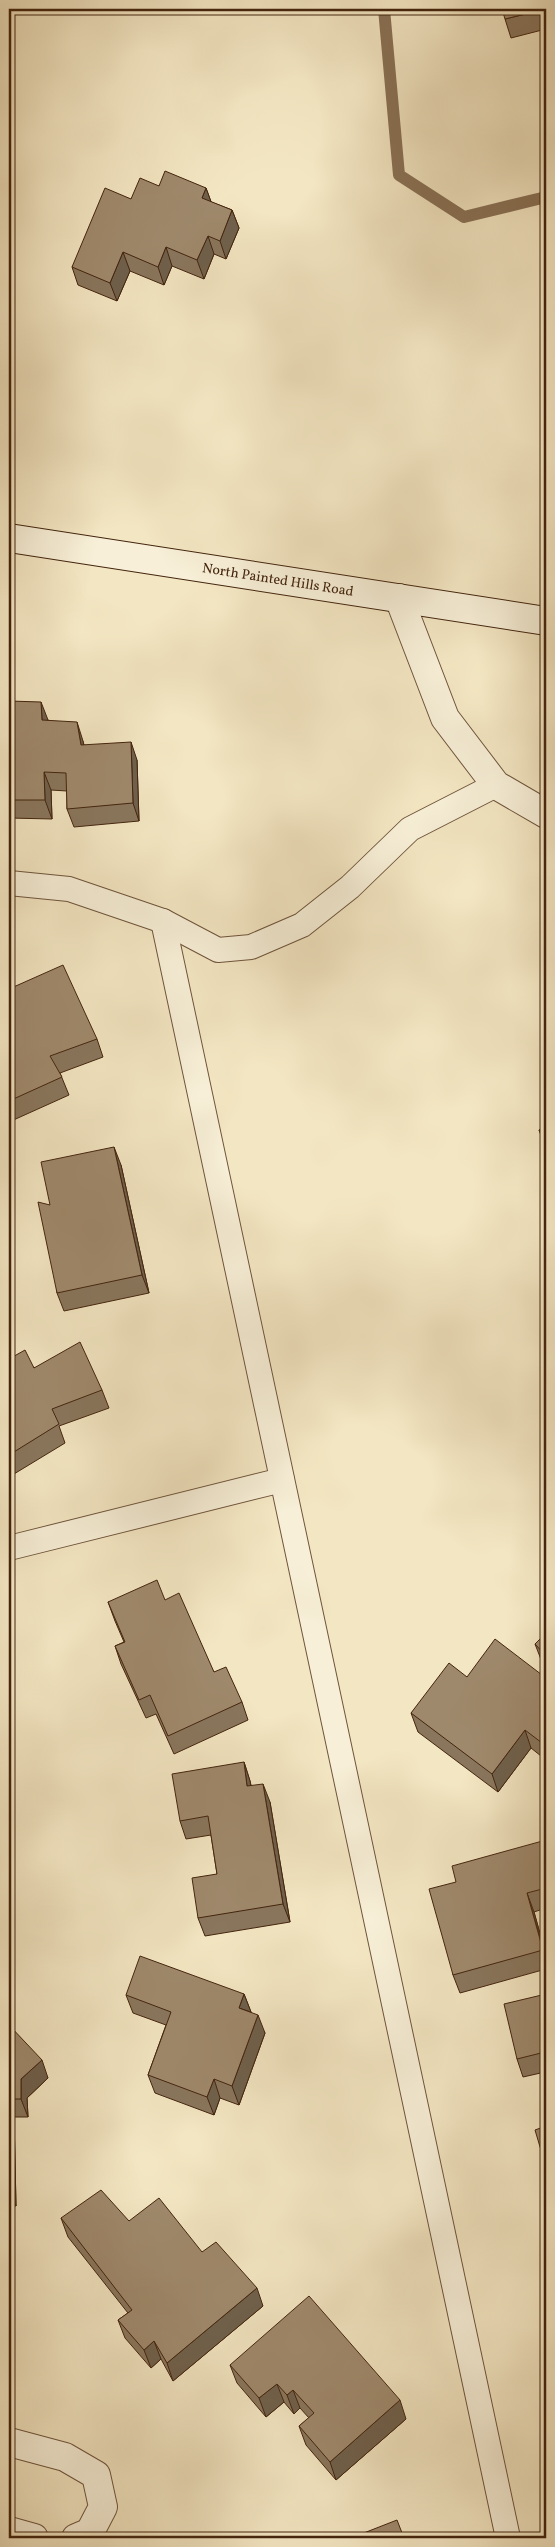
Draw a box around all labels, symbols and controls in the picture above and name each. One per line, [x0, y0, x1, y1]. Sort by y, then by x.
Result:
street label: North Painted Hills Road [201, 559, 355, 602]

